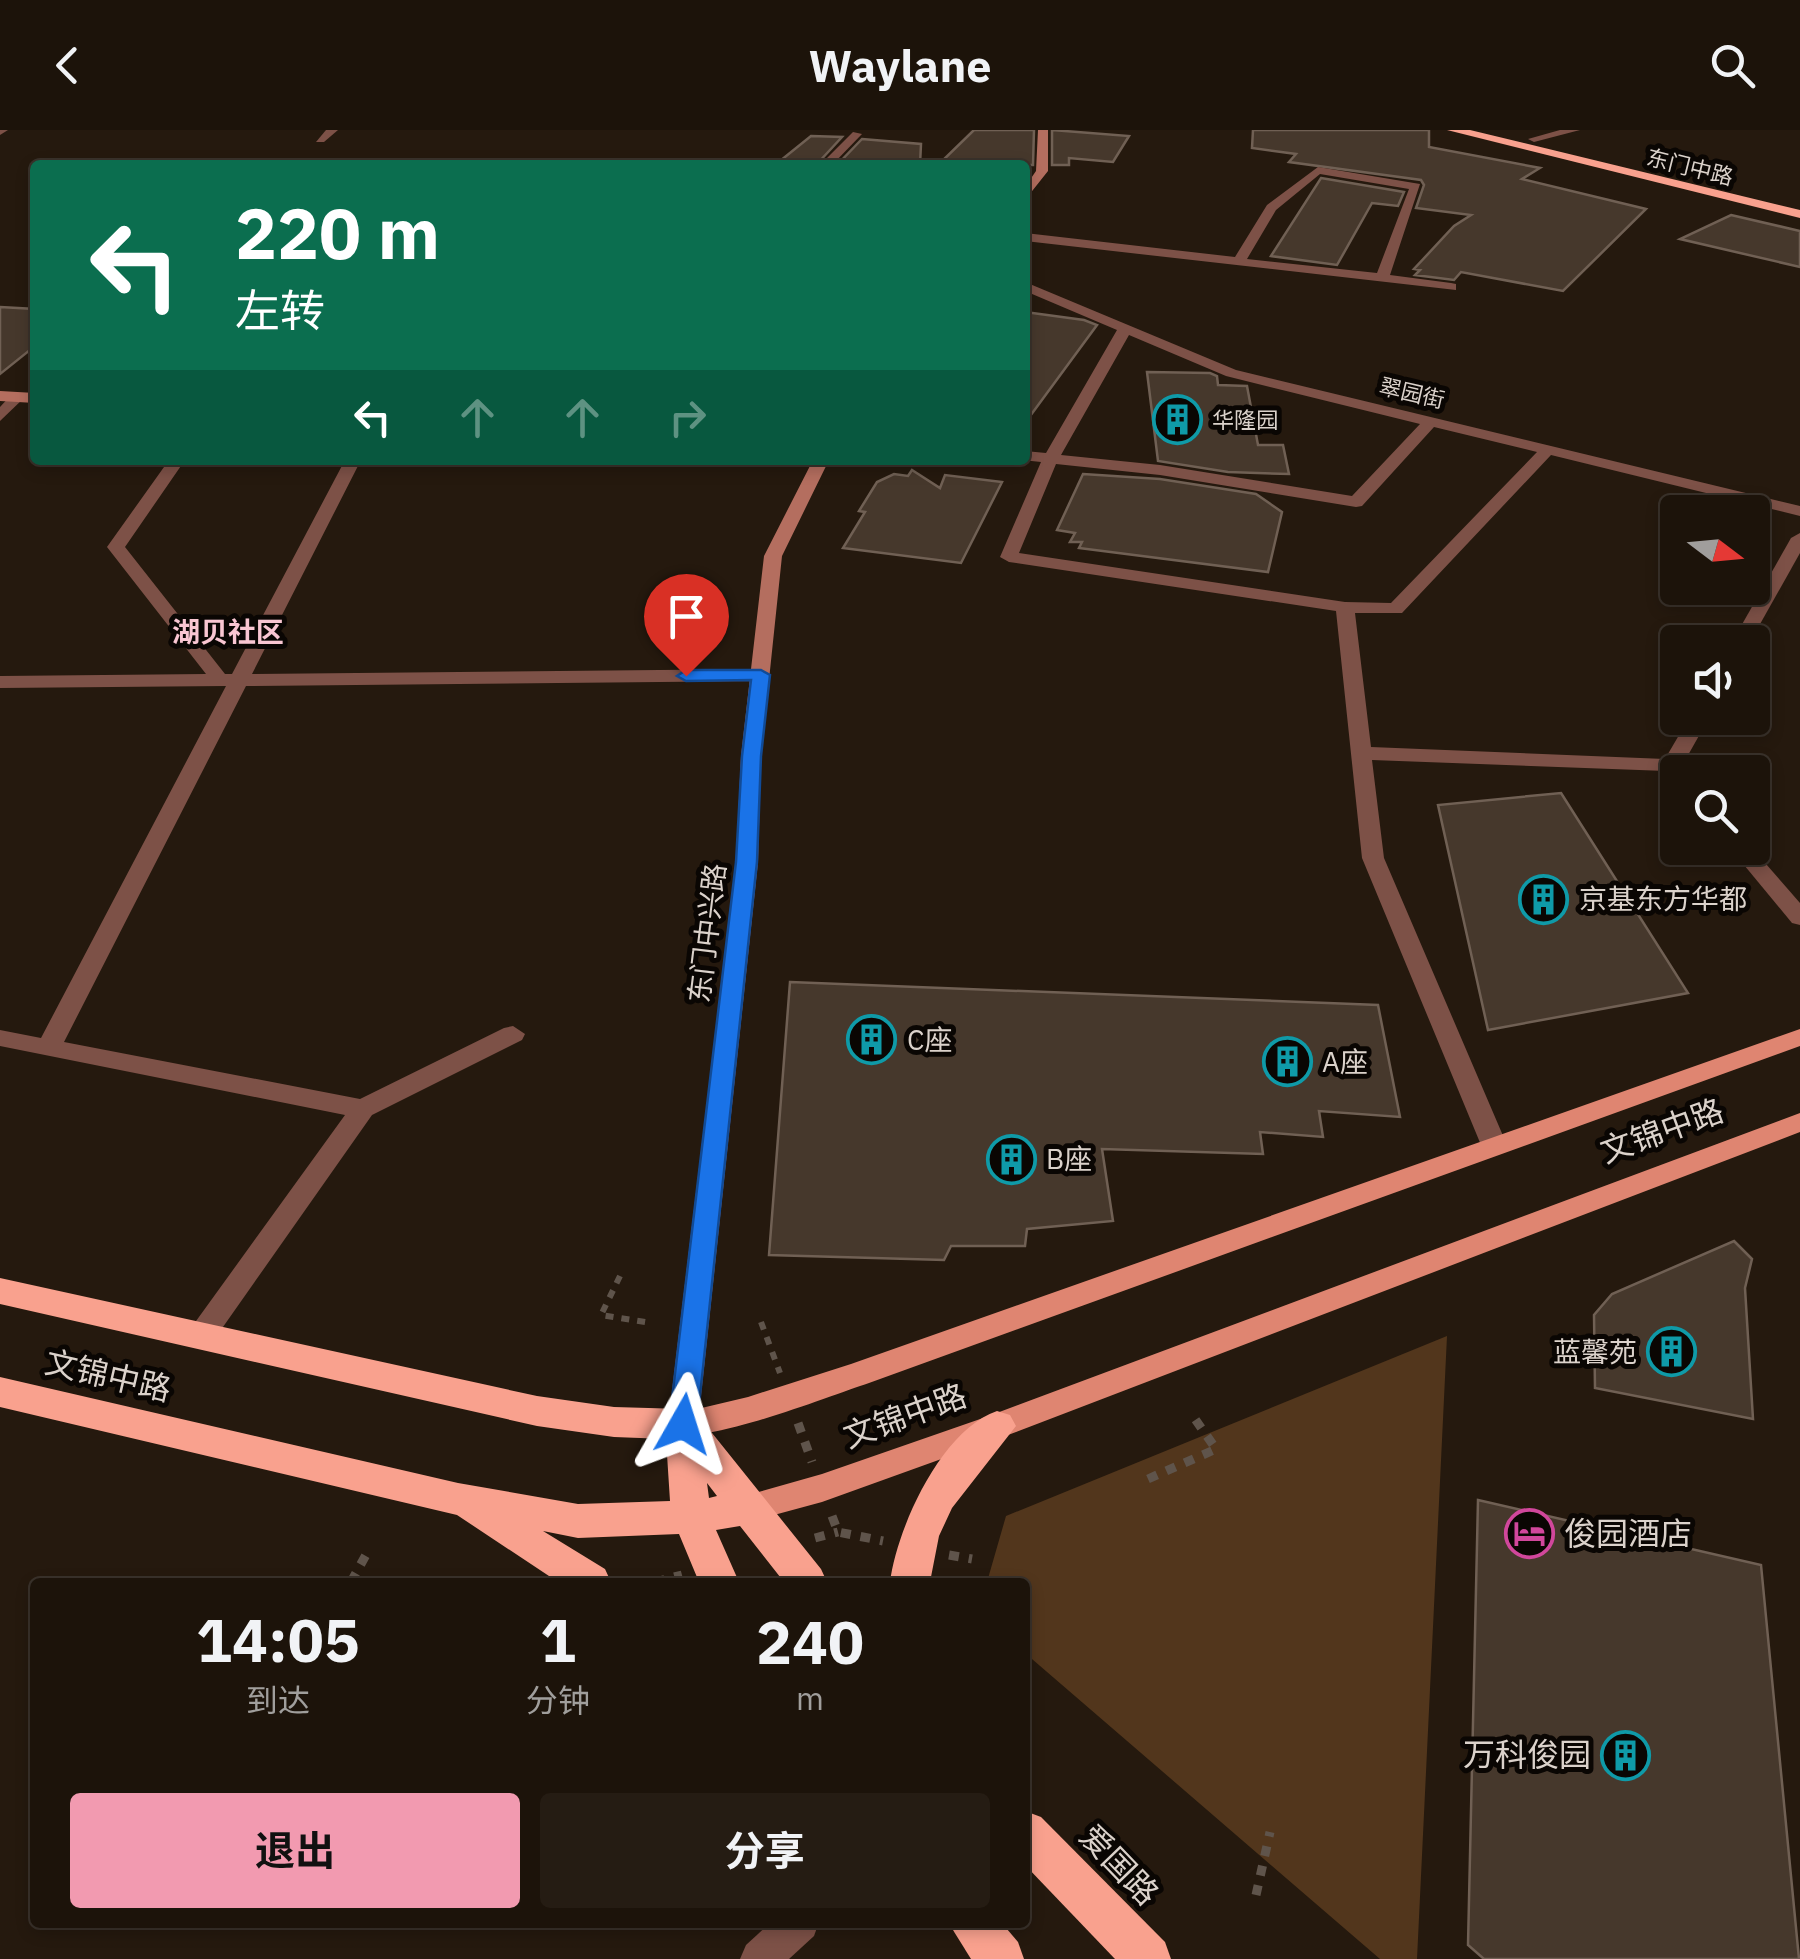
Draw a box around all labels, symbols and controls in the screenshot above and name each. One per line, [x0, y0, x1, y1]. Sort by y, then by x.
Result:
text: Waylane [808, 36, 992, 94]
icon: back [40, 38, 95, 93]
icon: search [1705, 38, 1760, 93]
street label: 东门中路 [1644, 142, 1736, 191]
text: 220 m [235, 187, 440, 278]
icon: left [70, 200, 200, 330]
text: 左转 [235, 281, 325, 339]
street label: 翠园街 [1377, 371, 1448, 414]
icon: left [345, 390, 400, 445]
icon: ahead [450, 390, 505, 445]
icon: ahead [555, 390, 610, 445]
icon: right [660, 390, 715, 445]
building icon: 华隆园 [1151, 394, 1203, 446]
place label: 华隆园 [1212, 405, 1278, 434]
north arrow [1660, 495, 1770, 605]
map controls [1660, 495, 1770, 865]
pin [644, 574, 729, 677]
icon: arrive [659, 589, 714, 644]
district label: 湖贝社区 [172, 613, 284, 650]
button: sound [1660, 625, 1770, 735]
button: search [1660, 755, 1770, 865]
street label: 东门中兴路 [680, 861, 733, 1005]
building icon: 京基东方华都 [1518, 873, 1570, 925]
place label: 京基东方华都 [1579, 880, 1747, 917]
building icon: C座 [846, 1014, 898, 1066]
place label: C座 [907, 1021, 952, 1058]
building icon: A座 [1261, 1036, 1313, 1088]
place label: A座 [1322, 1043, 1368, 1080]
street label: 文锦中路 [1594, 1088, 1729, 1172]
building icon: B座 [985, 1133, 1037, 1185]
place label: B座 [1046, 1140, 1092, 1177]
building icon: 蓝馨苑 [1646, 1326, 1698, 1378]
place label: 蓝馨苑 [1553, 1333, 1637, 1370]
street label: 文锦中路 [41, 1340, 175, 1410]
position arrow [631, 1372, 735, 1476]
street label: 文锦中路 [837, 1373, 972, 1457]
hotel icon: 俊园酒店 [1503, 1508, 1555, 1560]
place label: 俊园酒店 [1564, 1512, 1692, 1554]
text: 14:05 [196, 1600, 360, 1679]
text: 1 [540, 1600, 576, 1679]
text: 240 [756, 1602, 864, 1681]
text: m [796, 1677, 824, 1719]
text: 到达 [246, 1679, 310, 1721]
text: 分钟 [526, 1679, 590, 1721]
building icon: 万科俊园 [1600, 1729, 1652, 1781]
place label: 万科俊园 [1463, 1733, 1591, 1775]
button: 退出 [70, 1793, 520, 1908]
button: 分享 [540, 1793, 990, 1908]
street label: 爱国路 [1071, 1815, 1168, 1913]

